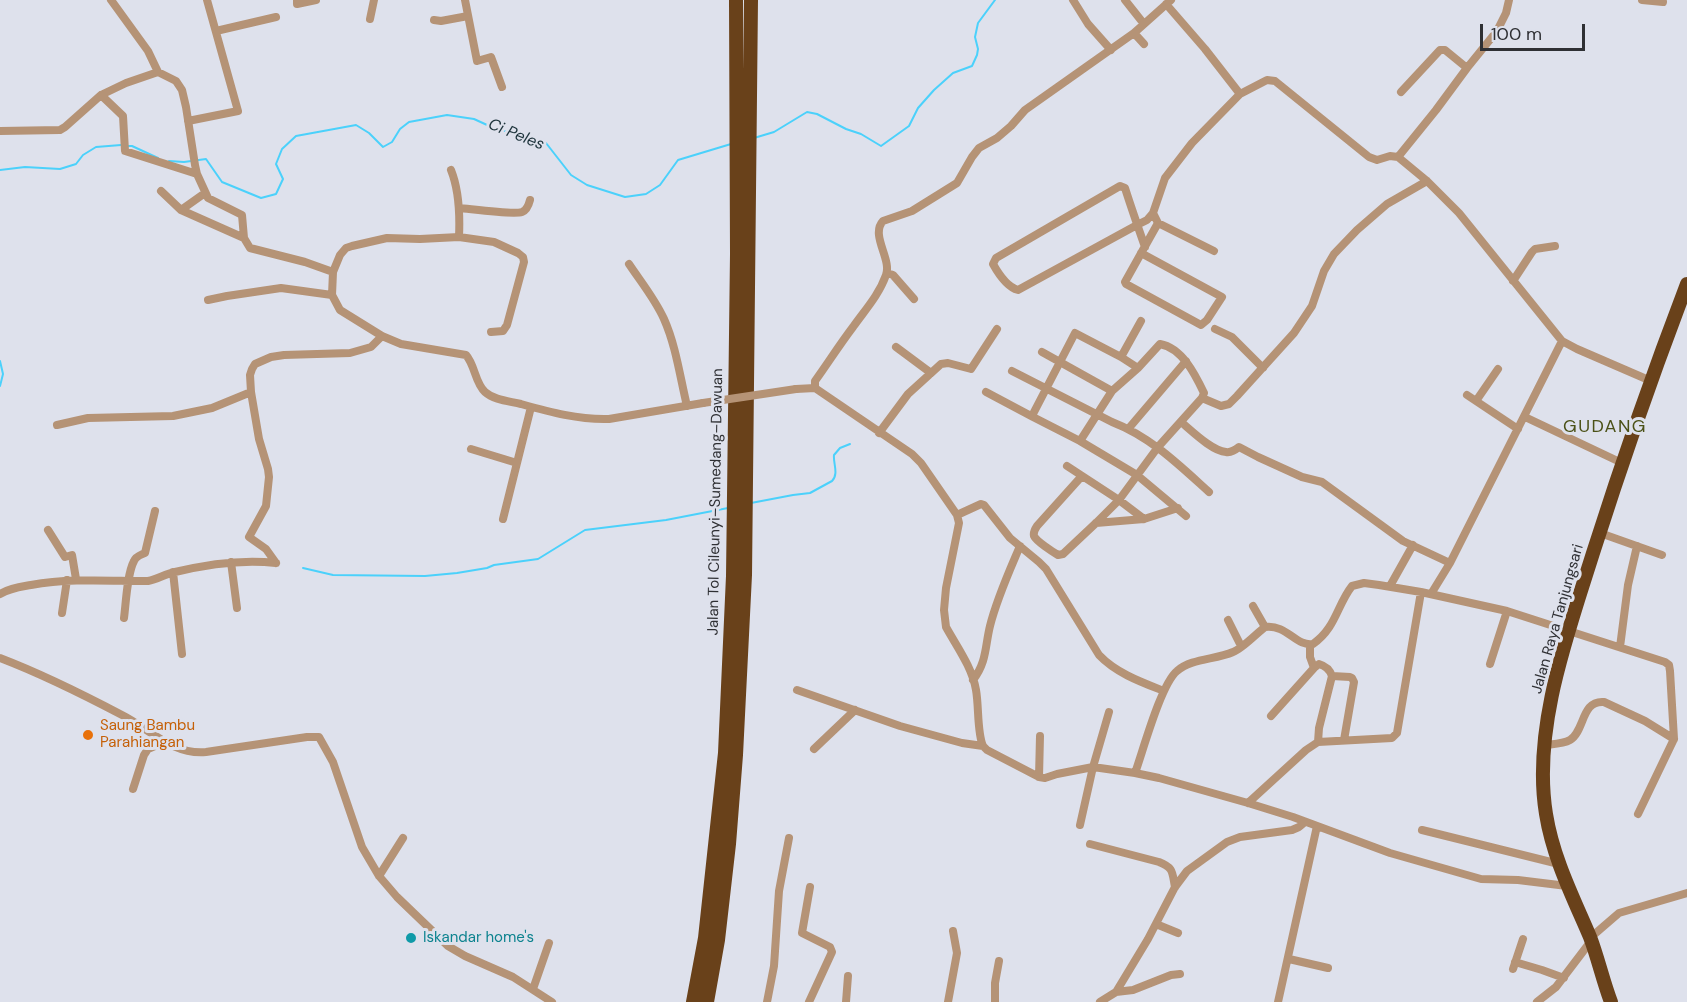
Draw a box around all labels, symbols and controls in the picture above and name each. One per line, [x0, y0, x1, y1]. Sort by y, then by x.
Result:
scale bar [1483, 12, 1588, 50]
text: 100 m [1491, 22, 1542, 46]
water label: Ci Peles [485, 115, 547, 155]
street label: Jalan Tol Cileunyi–Sumedang–Dawuan [705, 368, 727, 636]
district label: GUDANG [1563, 416, 1647, 438]
street label: Jalan Raya Tanjungsari [1528, 542, 1588, 696]
place label: Saung Bambu Parahiangan [100, 717, 195, 752]
marker: Saung Bambu Parahiangan [81, 728, 95, 742]
place label: Iskandar home's [423, 929, 534, 947]
marker: Iskandar home's [404, 931, 418, 945]

